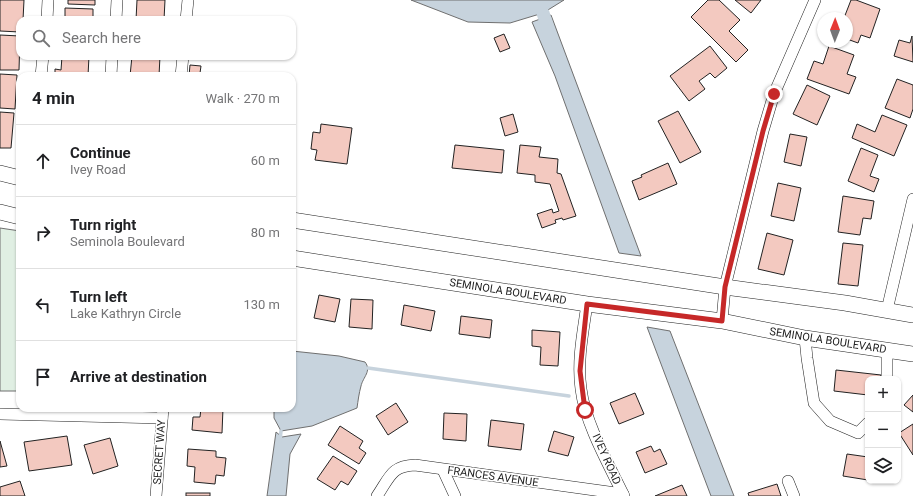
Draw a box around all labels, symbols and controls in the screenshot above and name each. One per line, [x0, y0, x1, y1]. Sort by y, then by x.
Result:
north arrow [817, 12, 853, 48]
search box [16, 16, 296, 60]
icon: search [30, 27, 52, 49]
text: Search here [62, 29, 141, 47]
route end [765, 85, 783, 103]
text: 4 min [32, 88, 75, 108]
text: Walk · 270 m [205, 91, 280, 106]
text: Continue [70, 144, 131, 162]
icon: ahead [32, 150, 54, 172]
text: 60 m [251, 153, 280, 168]
text: Ivey Road [70, 162, 126, 177]
text: Turn right [70, 216, 136, 234]
icon: right [32, 222, 54, 244]
text: 80 m [251, 225, 280, 240]
text: Seminola Boulevard [70, 234, 185, 249]
street label: SEMINOLA BOULEVARD [449, 276, 567, 307]
text: Turn left [70, 288, 127, 306]
icon: left [32, 294, 54, 316]
text: 130 m [243, 297, 280, 312]
text: Lake Kathryn Circle [70, 306, 181, 321]
street label: SEMINOLA BOULEVARD [769, 325, 887, 356]
icon: arrive [32, 366, 54, 388]
text: Arrive at destination [70, 368, 207, 386]
map controls [865, 376, 901, 484]
button: + [865, 376, 901, 412]
route start [576, 401, 594, 419]
button: − [865, 412, 901, 448]
street label: SECRET WAY [151, 419, 168, 485]
street label: IVEY ROAD [590, 432, 624, 487]
button: layers [865, 448, 901, 484]
street label: FRANCES AVENUE [447, 464, 539, 489]

